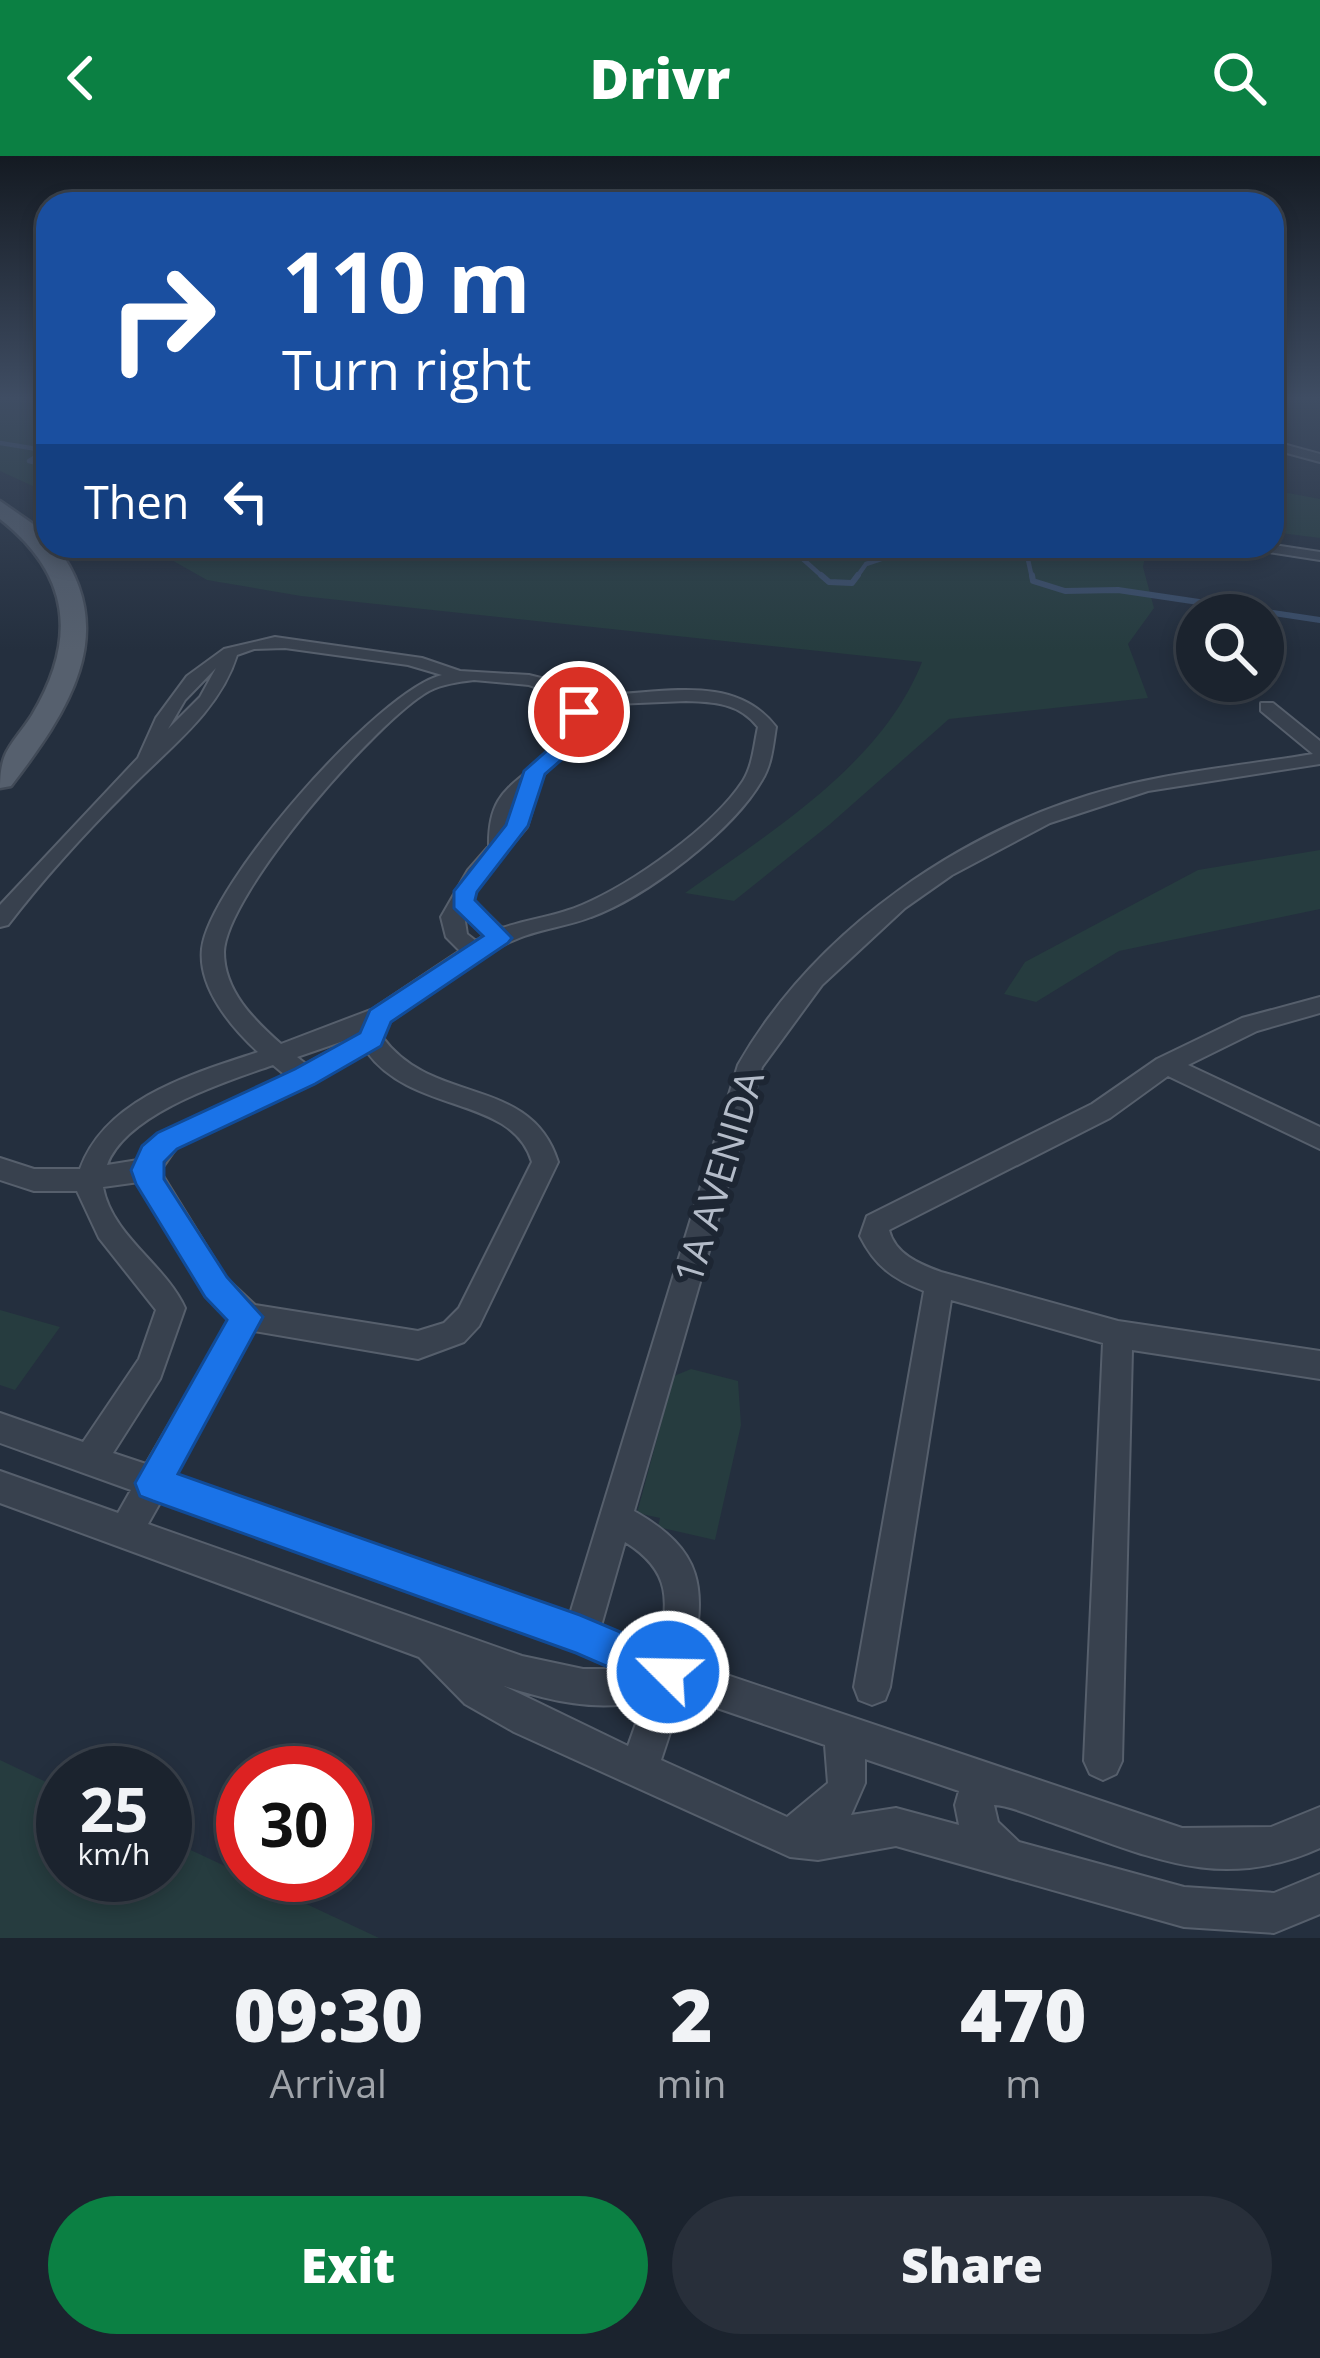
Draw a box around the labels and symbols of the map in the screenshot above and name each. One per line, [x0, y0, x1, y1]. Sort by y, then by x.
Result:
pin [528, 661, 630, 763]
street label: 1A AVENIDA [660, 1063, 775, 1289]
position arrow [605, 1609, 731, 1735]
speed limit sign: 30 [216, 1746, 372, 1902]

